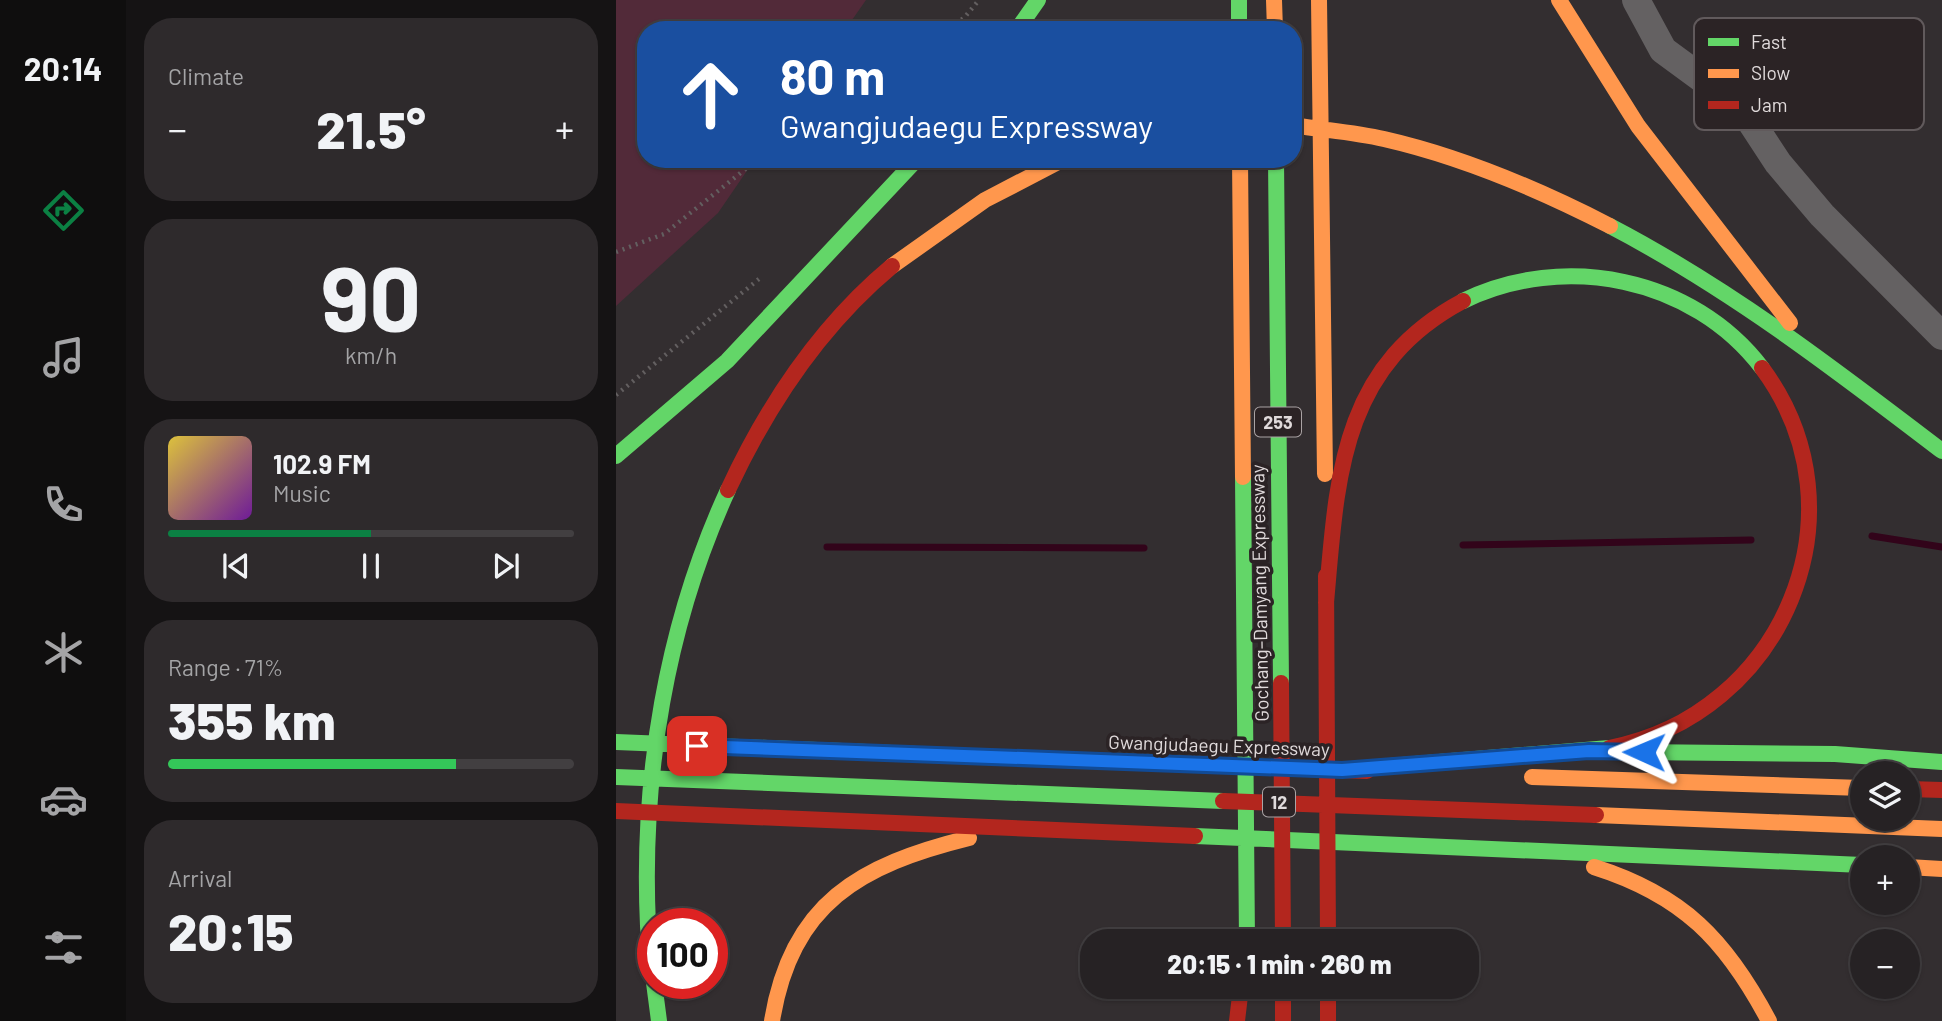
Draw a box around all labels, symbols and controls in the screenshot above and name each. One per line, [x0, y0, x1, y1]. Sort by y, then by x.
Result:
legend [1694, 18, 1924, 130]
text: Fast [1751, 30, 1787, 53]
text: 80 m [780, 46, 885, 105]
text: 20:14 [24, 49, 102, 87]
icon: ahead [665, 49, 756, 140]
text: Slow [1751, 61, 1790, 84]
text: Climate [168, 62, 244, 90]
text: Jam [1751, 93, 1787, 116]
text: 21.5° [316, 97, 426, 159]
text: − [168, 105, 187, 151]
text: + [555, 105, 574, 151]
text: Gwangjudaegu Expressway [780, 106, 1153, 144]
icon: directions [39, 186, 88, 235]
text: 90 [321, 241, 421, 350]
icon: music [39, 333, 88, 382]
text: km/h [345, 341, 397, 369]
road number: 253 [1255, 408, 1301, 436]
text: 102.9 FM [273, 448, 371, 479]
street label: Gochang–Damyang Expressway [1245, 464, 1273, 722]
text: Music [273, 479, 331, 507]
icon: phone [39, 480, 88, 529]
icon: previous [217, 547, 255, 585]
icon: pause [352, 547, 390, 585]
icon: next [487, 547, 525, 585]
icon: climate [39, 628, 88, 677]
text: Range · 71% [168, 653, 283, 681]
text: 355 km [168, 688, 336, 750]
position arrow [1607, 715, 1681, 789]
pin [667, 716, 727, 776]
icon: arrive [678, 727, 716, 765]
street label: Gwangjudaegu Expressway [1108, 730, 1330, 760]
map controls [1850, 761, 1920, 999]
button: layers [1850, 761, 1920, 831]
icon: car [39, 775, 88, 824]
road number: 12 [1263, 788, 1295, 816]
button: + [1850, 845, 1920, 915]
text: Arrival [168, 864, 232, 892]
text: 20:15 [168, 899, 294, 961]
speed limit sign: 100 [637, 908, 728, 999]
icon: filters [39, 923, 88, 972]
button: − [1850, 929, 1920, 999]
text: 20:15 · 1 min · 260 m [1167, 948, 1392, 979]

